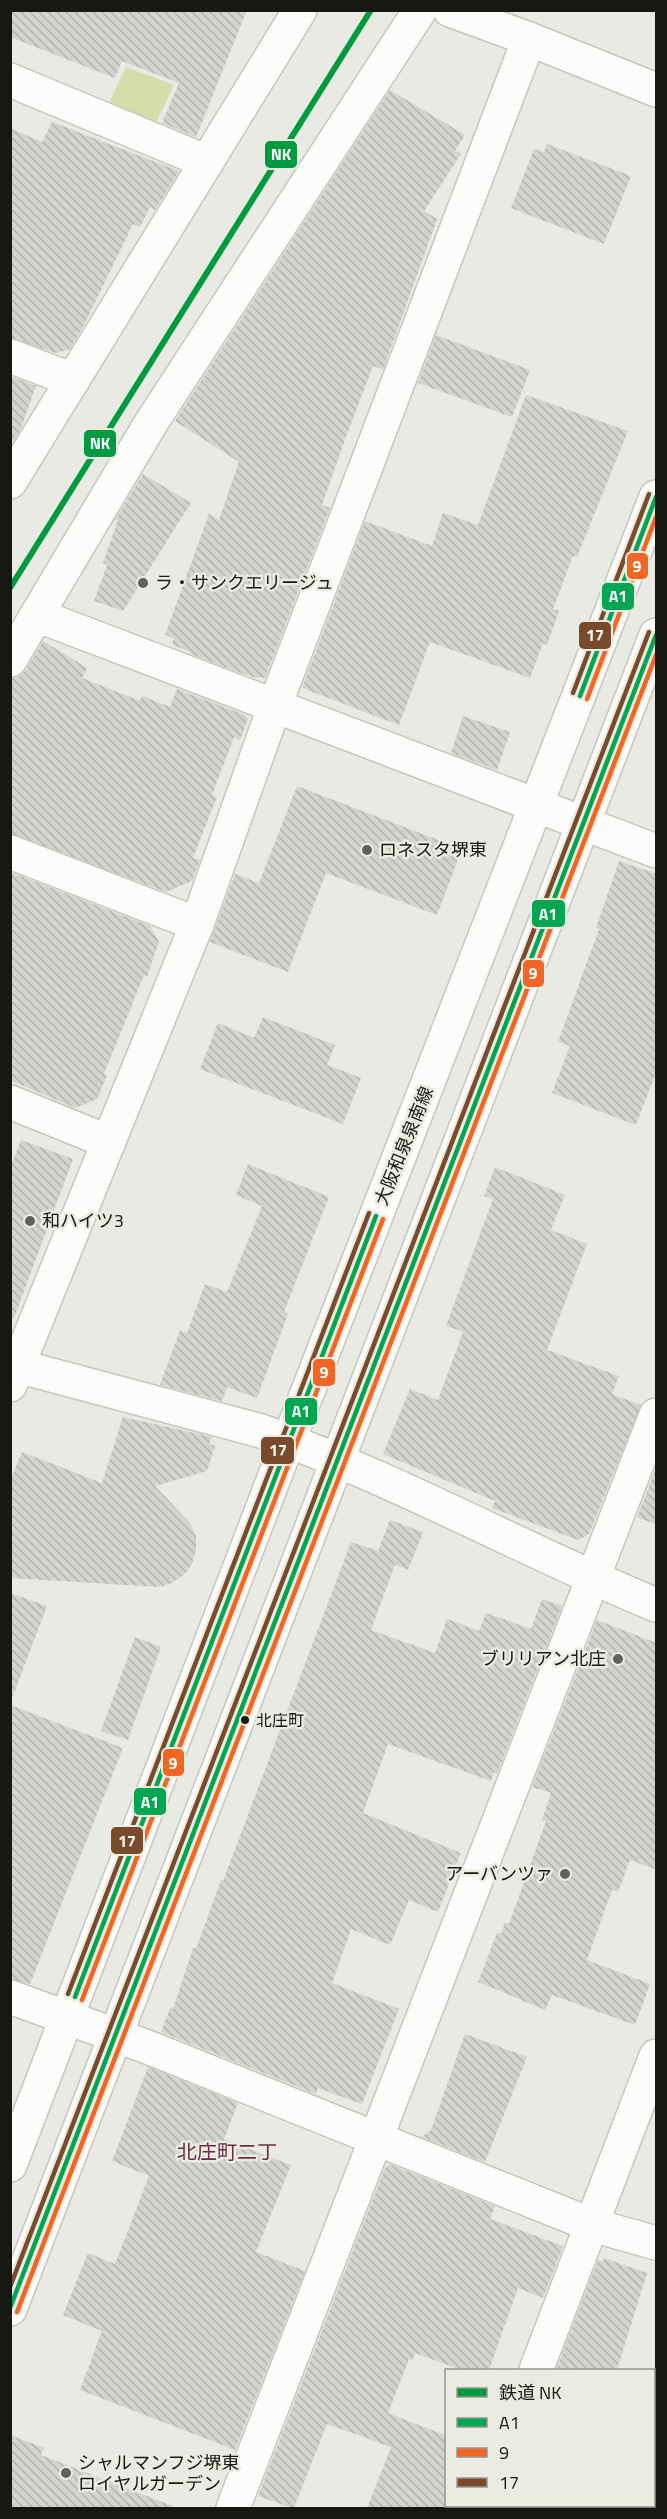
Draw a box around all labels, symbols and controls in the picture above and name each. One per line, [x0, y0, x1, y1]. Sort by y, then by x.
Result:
line badge: NK [264, 140, 298, 169]
text: NK [271, 142, 292, 166]
line badge: NK [83, 429, 117, 458]
text: NK [90, 431, 111, 455]
line badge: 9 [626, 552, 649, 580]
text: 9 [633, 554, 642, 578]
place label: ラ・サンクエリージュ [155, 569, 333, 596]
marker: ラ・サンクエリージュ [136, 576, 150, 590]
line badge: A1 [601, 582, 635, 611]
text: A1 [609, 584, 627, 608]
line badge: 17 [578, 621, 612, 650]
text: 17 [586, 623, 604, 647]
place label: ロネスタ堺東 [379, 836, 487, 863]
marker: ロネスタ堺東 [360, 843, 374, 857]
line badge: A1 [531, 899, 566, 928]
text: A1 [539, 902, 557, 926]
line badge: 9 [522, 959, 545, 988]
text: 9 [529, 961, 538, 985]
street label: 大阪和泉泉南線 [367, 1082, 440, 1209]
place label: 和ハイツ3 [42, 1207, 124, 1234]
marker: 和ハイツ3 [23, 1214, 37, 1228]
line badge: 9 [312, 1358, 336, 1387]
text: 9 [320, 1360, 329, 1384]
line badge: A1 [284, 1397, 318, 1426]
text: A1 [292, 1399, 310, 1423]
line badge: 17 [260, 1436, 295, 1465]
text: 17 [269, 1438, 287, 1462]
place label: ブリリアン北庄 [481, 1645, 606, 1672]
marker: ブリリアン北庄 [611, 1652, 625, 1666]
place label: 北庄町 [256, 1708, 304, 1732]
marker: 北庄町 [239, 1714, 251, 1726]
line badge: 9 [162, 1748, 185, 1777]
text: 9 [169, 1751, 178, 1775]
line badge: A1 [133, 1787, 167, 1816]
text: A1 [141, 1790, 159, 1814]
line badge: 17 [110, 1826, 144, 1855]
text: 17 [118, 1829, 136, 1853]
place label: アーバンツァ [445, 1860, 553, 1887]
marker: アーバンツァ [558, 1867, 572, 1881]
district label: 北庄町二丁 [177, 2136, 277, 2167]
legend [445, 2369, 655, 2507]
text: 鉄道 NK [499, 2379, 561, 2406]
text: A1 [499, 2409, 520, 2436]
text: 9 [499, 2439, 509, 2466]
place label: シャルマンフジ堺東 ロイヤルガーデン [78, 2449, 239, 2497]
marker: シャルマンフジ堺東 ロイヤルガーデン [59, 2466, 73, 2480]
text: 17 [499, 2469, 519, 2496]

